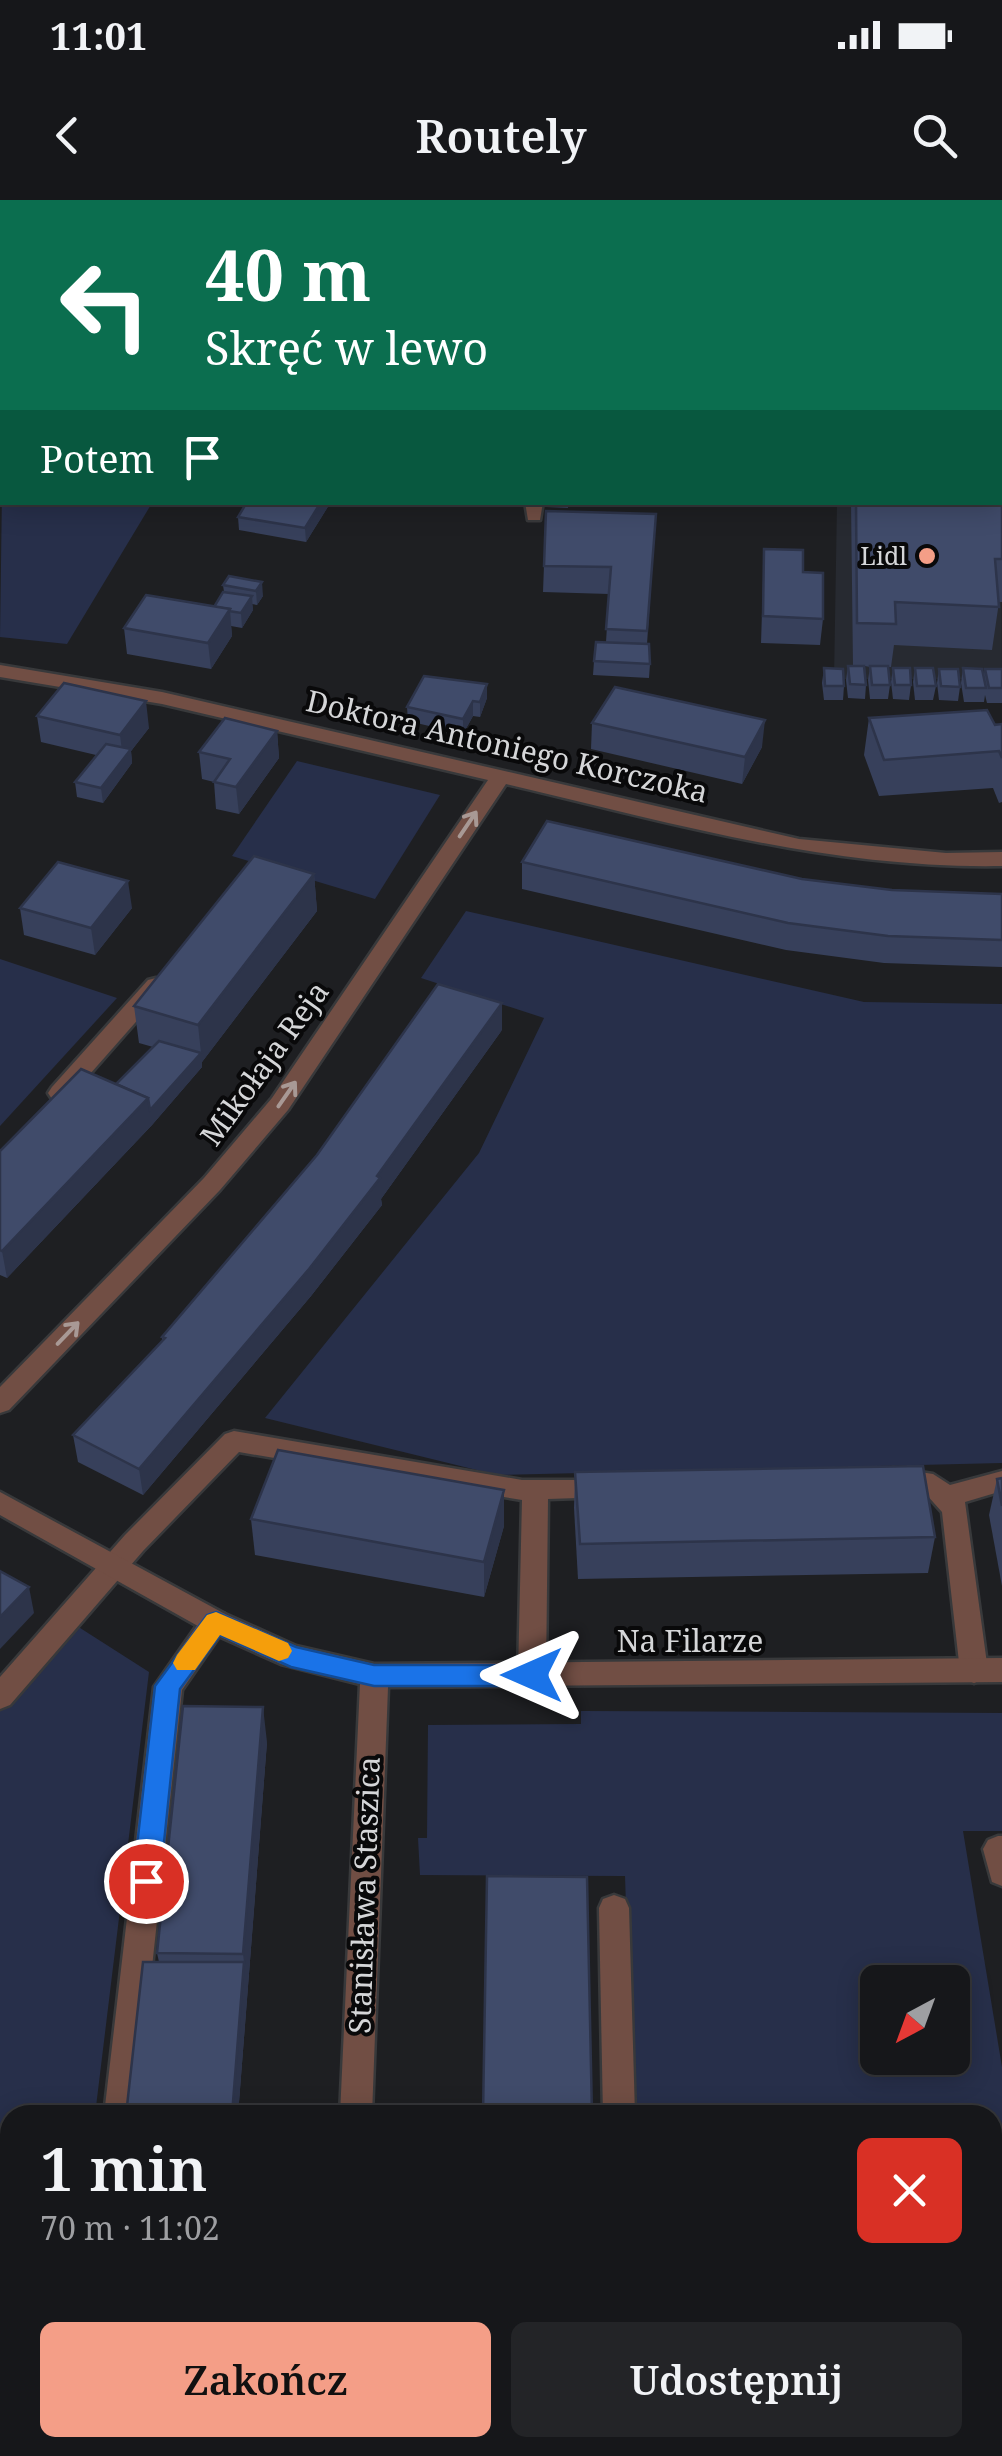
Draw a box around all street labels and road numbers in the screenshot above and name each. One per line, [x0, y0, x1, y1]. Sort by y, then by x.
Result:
street label: Doktora Antoniego Korczoka [302, 679, 712, 812]
street label: Mikołaja Reja [190, 973, 337, 1154]
street label: Na Filarze [617, 1620, 763, 1661]
street label: Stanisława Staszica [338, 1756, 389, 2034]

